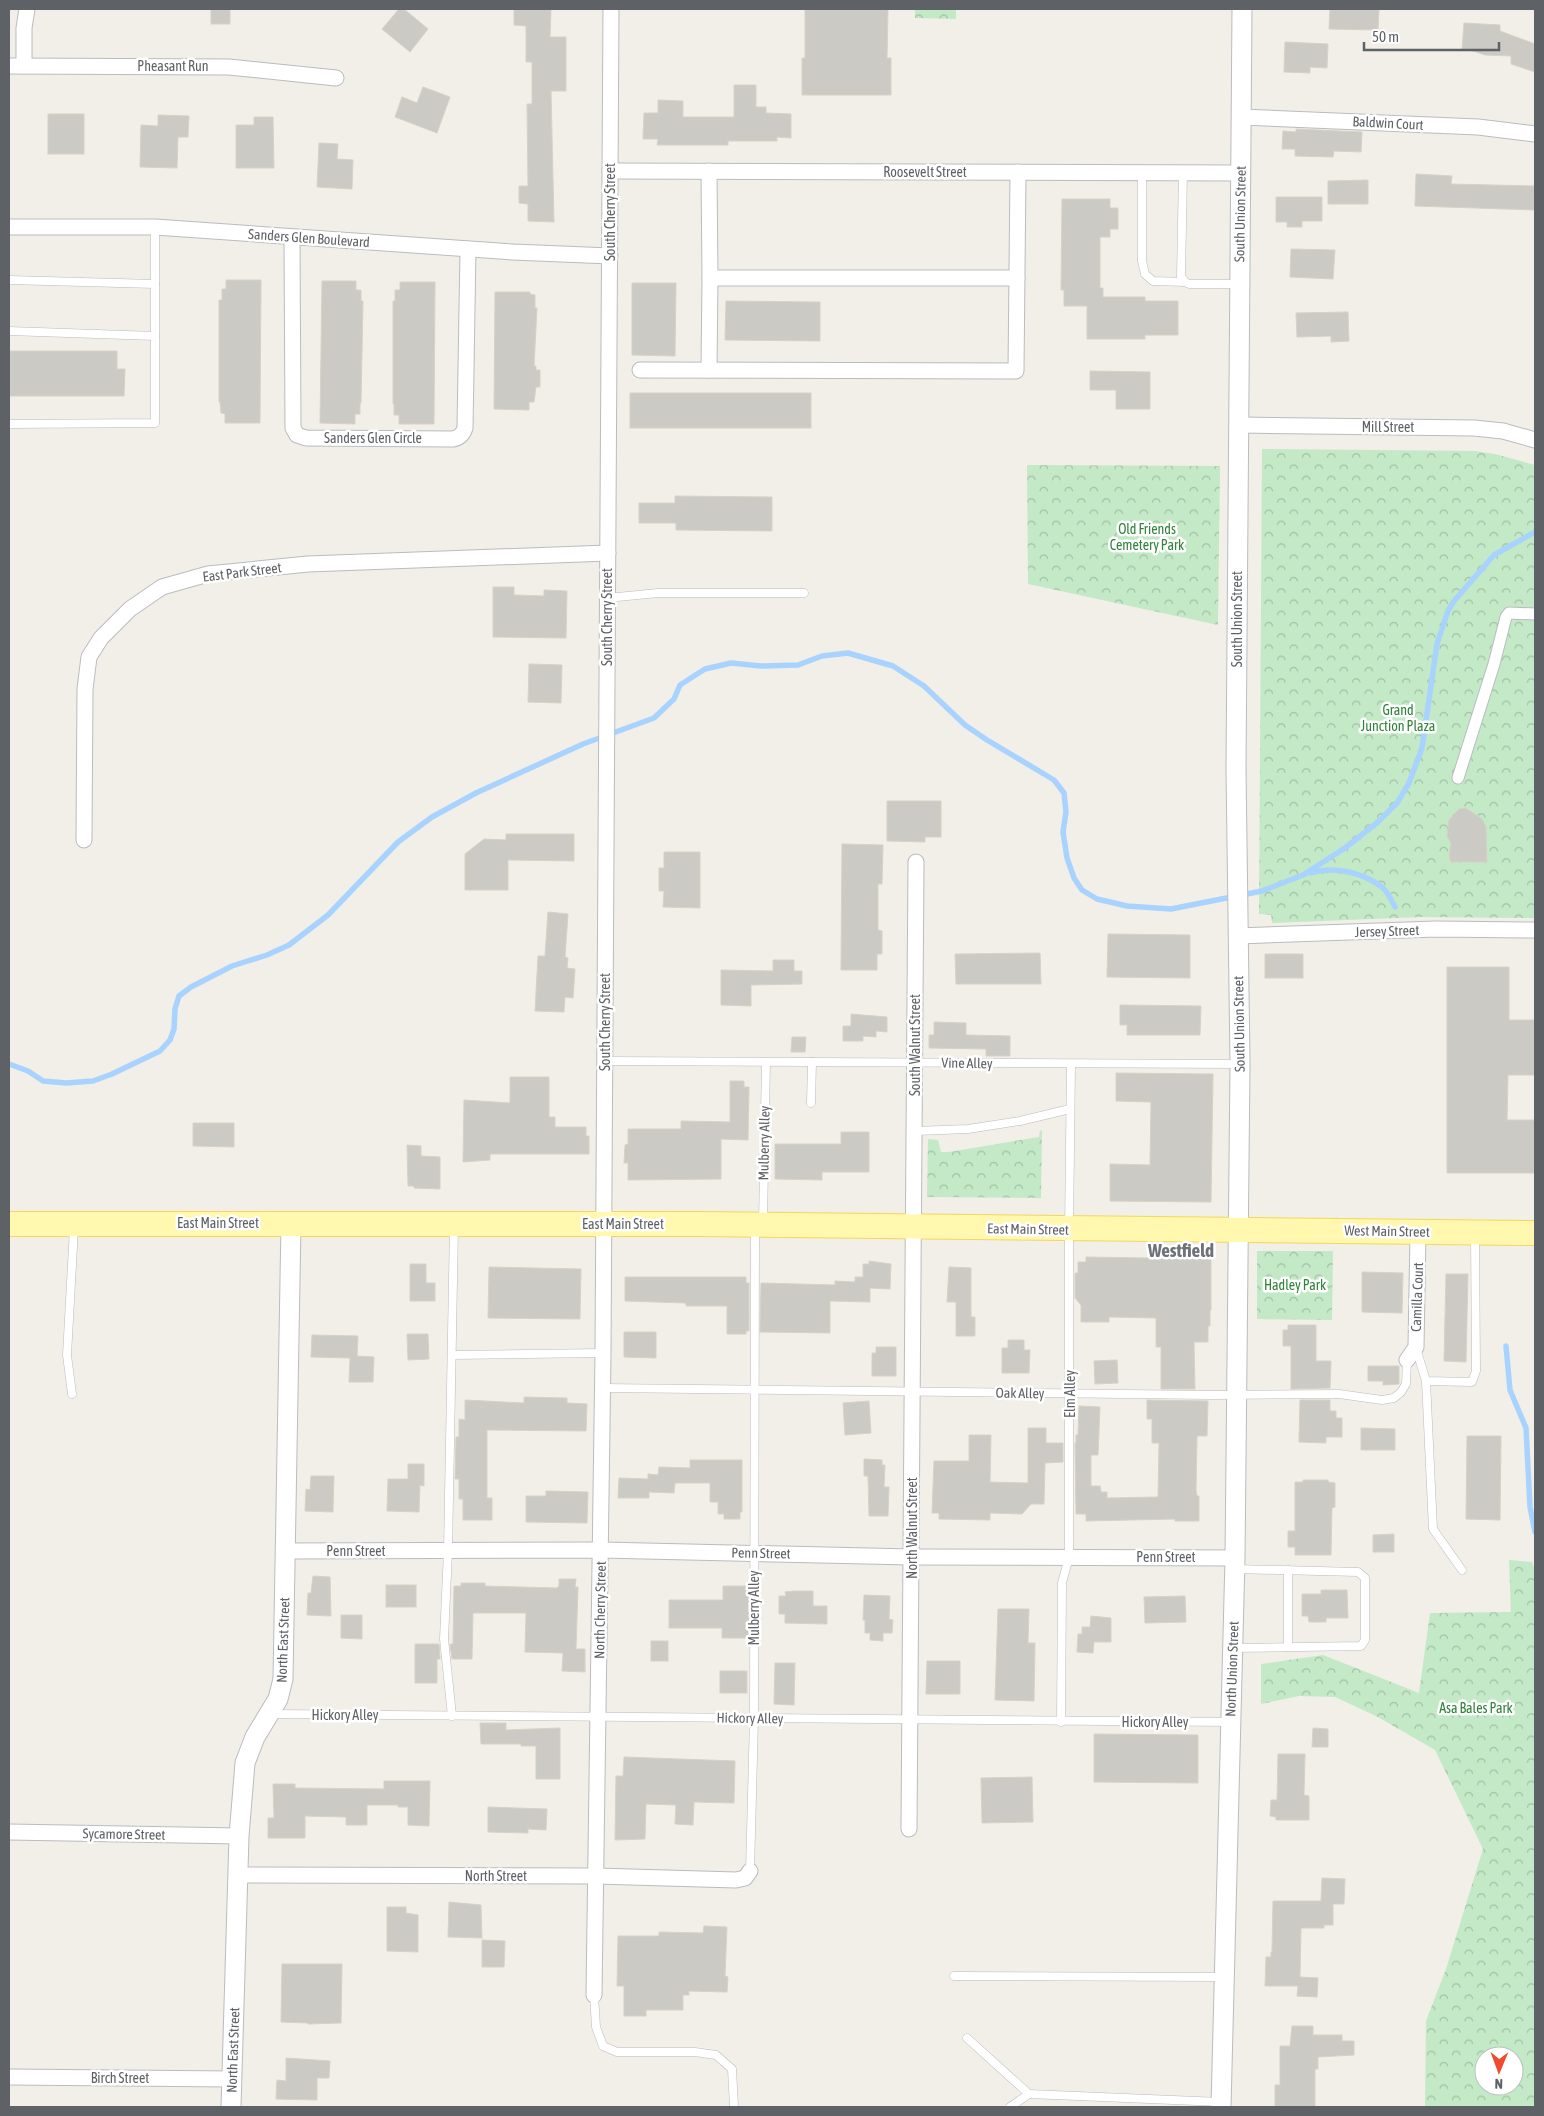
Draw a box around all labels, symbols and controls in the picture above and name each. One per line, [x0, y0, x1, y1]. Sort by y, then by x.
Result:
scale bar [1364, 20, 1499, 52]
text: 50 m [1372, 28, 1399, 45]
street label: Pheasant Run [137, 58, 209, 74]
street label: Baldwin Court [1352, 113, 1424, 133]
street label: South Cherry Street [602, 163, 618, 261]
street label: Roosevelt Street [883, 164, 967, 180]
street label: South Union Street [1231, 166, 1249, 262]
street label: Sanders Glen Boulevard [248, 226, 370, 250]
street label: Mill Street [1362, 419, 1414, 435]
street label: Sanders Glen Circle [324, 430, 422, 446]
park label: Old Friends Cemetery Park [1110, 521, 1184, 553]
street label: East Park Street [202, 559, 282, 585]
street label: South Cherry Street [599, 568, 615, 666]
street label: South Union Street [1229, 571, 1245, 667]
park label: Grand Junction Plaza [1361, 702, 1435, 734]
street label: Jersey Street [1354, 922, 1420, 940]
street label: South Cherry Street [597, 973, 613, 1071]
street label: South Union Street [1230, 976, 1248, 1072]
street label: South Walnut Street [907, 994, 923, 1096]
street label: Vine Alley [941, 1055, 993, 1071]
street label: Mulberry Alley [755, 1105, 773, 1181]
street label: East Main Street [177, 1215, 259, 1231]
street label: East Main Street [582, 1216, 664, 1232]
street label: East Main Street [987, 1220, 1069, 1238]
street label: West Main Street [1344, 1222, 1430, 1240]
district label: Westfield [1147, 1239, 1214, 1261]
street label: Camilla Court [1408, 1262, 1426, 1332]
park label: Hadley Park [1264, 1277, 1326, 1293]
street label: Elm Alley [1062, 1370, 1078, 1418]
street label: Oak Alley [995, 1385, 1045, 1401]
street label: North Walnut Street [904, 1477, 920, 1579]
street label: Penn Street [326, 1543, 386, 1559]
street label: Penn Street [731, 1544, 791, 1562]
street label: Penn Street [1136, 1549, 1196, 1565]
street label: North Cherry Street [591, 1561, 609, 1659]
street label: Mulberry Alley [746, 1570, 762, 1645]
street label: North East Street [274, 1597, 292, 1683]
street label: North Union Street [1222, 1621, 1242, 1717]
park label: Asa Bales Park [1439, 1700, 1513, 1716]
street label: Hickory Alley [312, 1707, 379, 1723]
street label: Hickory Alley [716, 1709, 784, 1727]
street label: Hickory Alley [1122, 1714, 1189, 1730]
street label: Sycamore Street [82, 1825, 166, 1843]
street label: North Street [465, 1868, 527, 1884]
street label: North East Street [224, 2007, 242, 2093]
north arrow [1474, 2046, 1524, 2096]
street label: Birch Street [91, 2070, 149, 2086]
text: N [1495, 2076, 1503, 2092]

